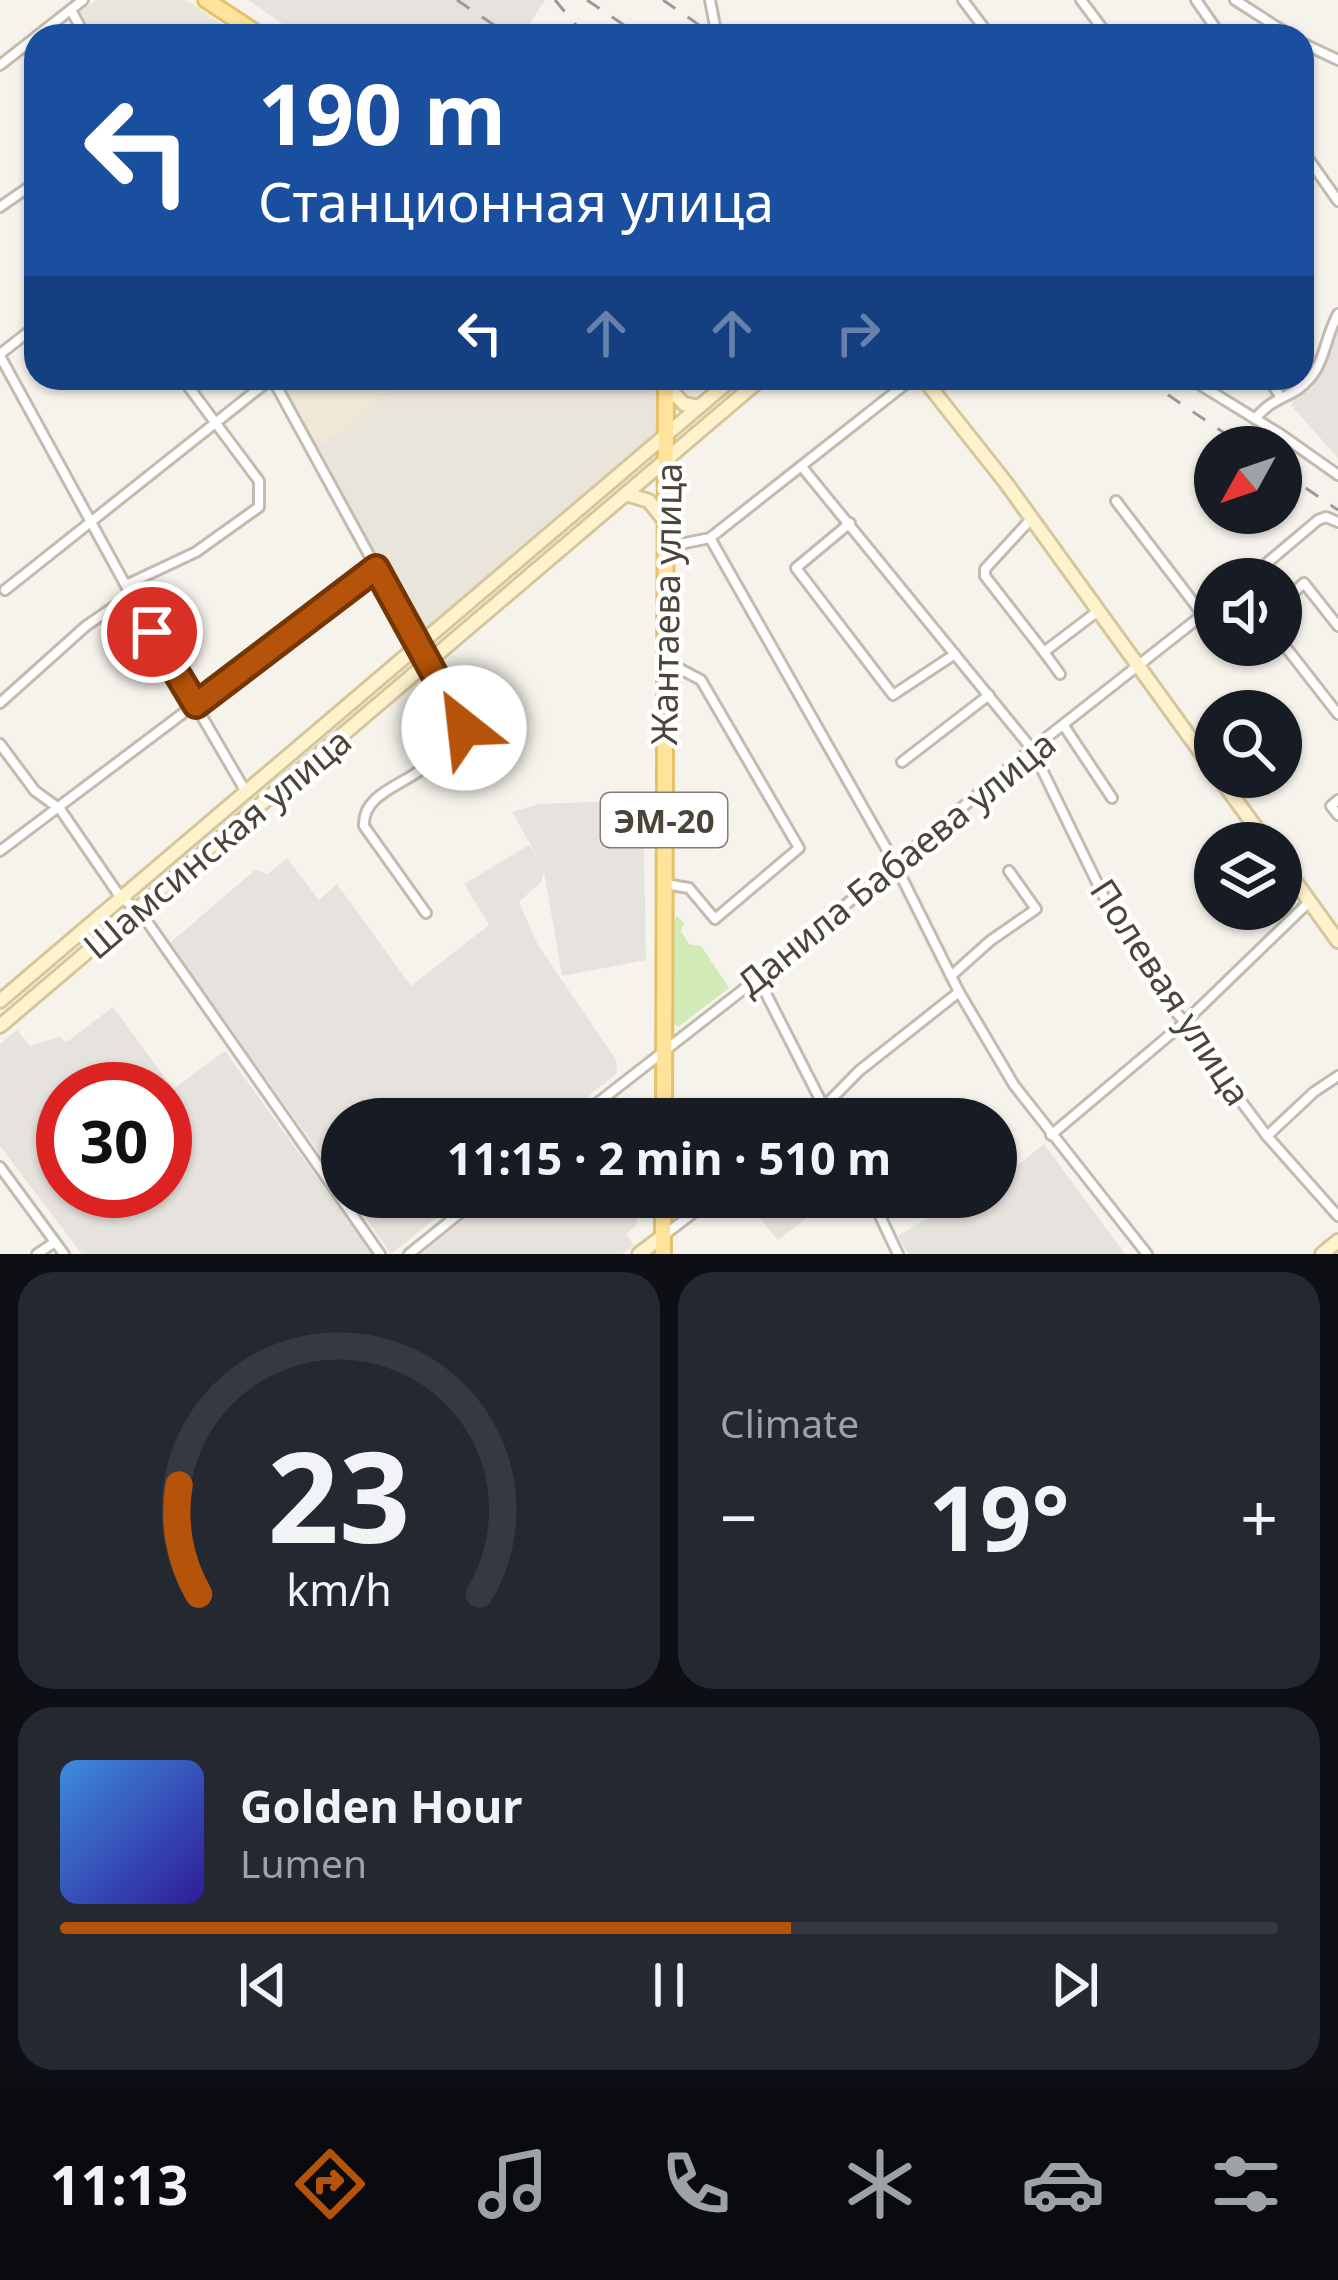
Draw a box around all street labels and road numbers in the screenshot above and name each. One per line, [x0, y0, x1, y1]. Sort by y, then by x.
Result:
street label: Жантаева улица [639, 462, 693, 746]
street label: Шамсинская улица [73, 716, 361, 970]
street label: Данила Бабаева улица [727, 719, 1065, 1007]
road number: ЭМ-20 [601, 793, 727, 847]
street label: Полевая улица [1079, 869, 1263, 1115]

